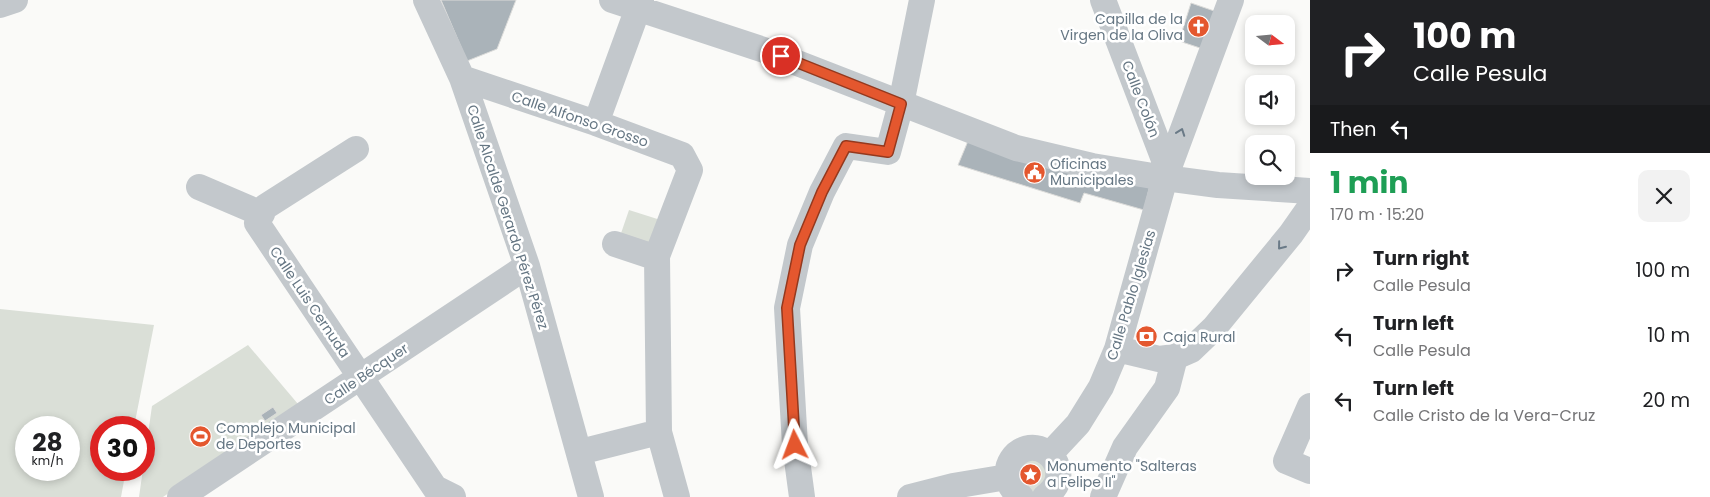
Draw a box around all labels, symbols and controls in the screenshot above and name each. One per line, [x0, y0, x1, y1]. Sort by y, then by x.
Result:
place label: Capilla de la Virgen de la Oliva [1060, 9, 1183, 45]
text: 100 m [1413, 11, 1516, 60]
church icon: Capilla de la Virgen de la Oliva [1187, 15, 1211, 39]
north arrow [1245, 15, 1295, 65]
map controls [1245, 15, 1295, 185]
icon: right [1330, 20, 1395, 85]
pin [760, 35, 802, 77]
icon: arrive [767, 42, 795, 70]
street label: Calle Colón [1117, 58, 1165, 140]
text: Calle Pesula [1413, 58, 1547, 89]
button: sound [1245, 75, 1295, 125]
street label: Calle Alfonso Grosso [509, 86, 651, 152]
street label: Calle Alcalde Gerardo Pérez Pérez [462, 102, 554, 332]
icon: left [1386, 115, 1414, 143]
text: Then [1330, 116, 1376, 143]
one-way arrow [1175, 128, 1185, 137]
button: search [1245, 135, 1295, 185]
place label: Oficinas Municipales [1050, 154, 1134, 190]
public building icon: Oficinas Municipales [1022, 160, 1046, 184]
text: 1 min [1330, 161, 1408, 204]
button: close [1638, 170, 1690, 222]
text: 170 m · 15:20 [1330, 203, 1424, 226]
street label: Calle Pablo Iglesias [1102, 227, 1160, 363]
one-way arrow [1277, 241, 1286, 250]
street label: Calle Luis Cernuda [265, 242, 355, 362]
text: Turn right [1373, 245, 1469, 272]
icon: right [1330, 257, 1358, 285]
text: 100 m [1635, 257, 1690, 284]
text: Calle Pesula [1373, 274, 1471, 297]
text: Turn left [1373, 310, 1454, 337]
icon: left [1330, 322, 1358, 350]
text: 10 m [1647, 322, 1690, 349]
bank icon: Caja Rural [1135, 325, 1159, 349]
place label: Caja Rural [1163, 327, 1236, 347]
street label: Calle Bécquer [320, 338, 412, 410]
text: Calle Pesula [1373, 339, 1471, 362]
text: Turn left [1373, 375, 1454, 402]
icon: left [1330, 387, 1358, 415]
text: 20 m [1642, 387, 1690, 414]
text: Calle Cristo de la Vera-Cruz [1373, 404, 1595, 427]
speed limit sign: 30 [90, 416, 155, 481]
place label: Complejo Municipal de Deportes [216, 418, 356, 454]
position arrow [768, 418, 820, 470]
sports icon: Complejo Municipal de Deportes [188, 424, 212, 448]
text: 28 [32, 425, 63, 460]
text: km/h [32, 452, 63, 469]
place label: Monumento "Salteras a Felipe II" [1047, 456, 1197, 492]
place icon: Monumento "Salteras a Felipe II" [1019, 462, 1043, 486]

